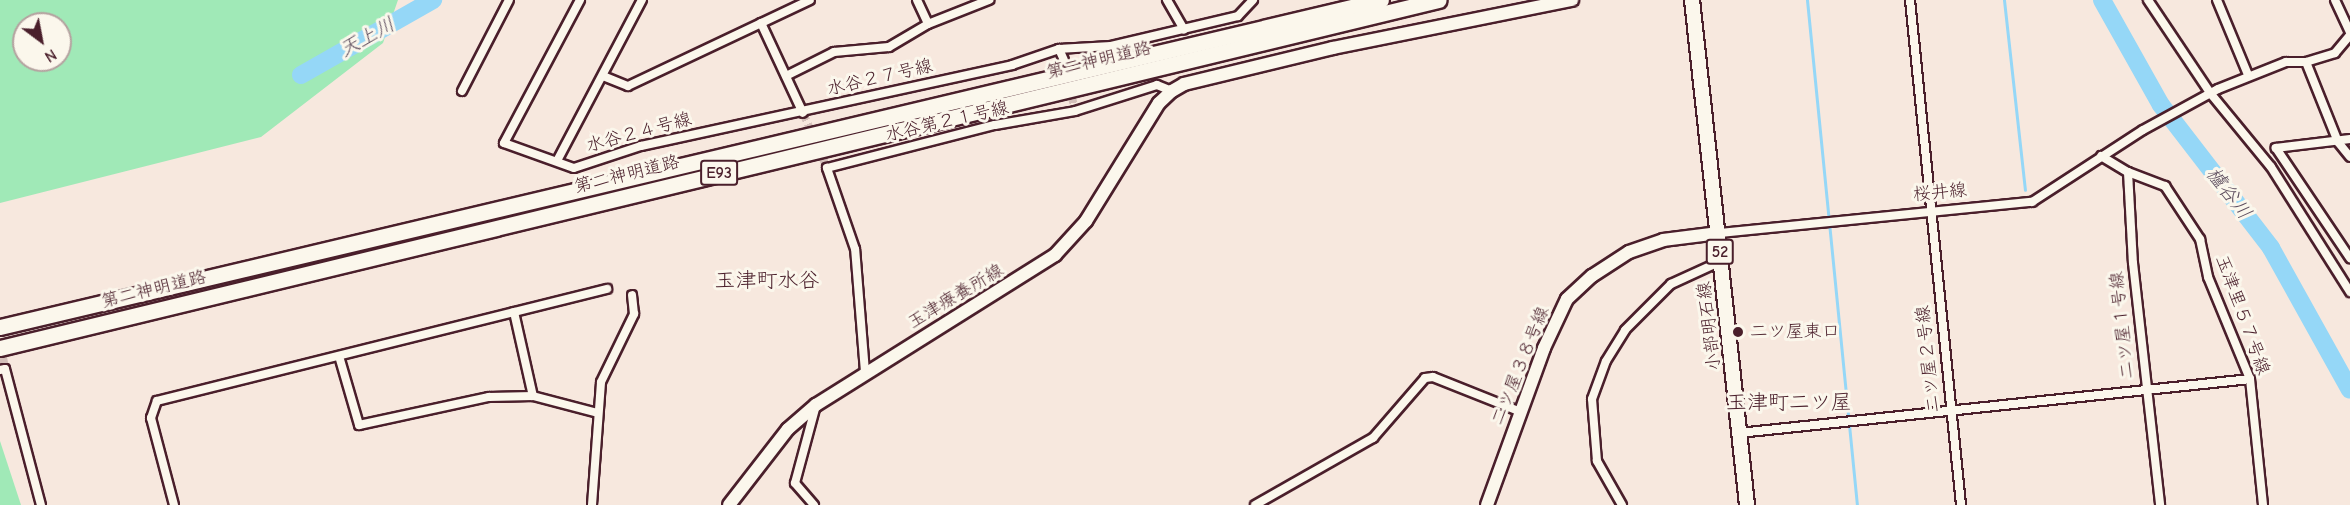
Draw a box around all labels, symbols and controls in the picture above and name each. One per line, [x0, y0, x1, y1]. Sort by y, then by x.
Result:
north arrow [12, 12, 72, 72]
water label: 天上川 [335, 12, 399, 62]
street label: 第二神明道路 [1044, 37, 1154, 85]
text: N [41, 45, 60, 66]
street label: 水谷２７号線 [825, 55, 935, 101]
street label: 水谷第２１号線 [883, 97, 1011, 147]
street label: 水谷２４号線 [584, 109, 694, 157]
street label: 第二神明道路 [572, 151, 682, 199]
road number: E93 [700, 160, 738, 186]
water label: 櫨谷川 [2201, 162, 2257, 224]
street label: 桜井線 [1912, 180, 1968, 206]
road number: 52 [1705, 239, 1735, 265]
street label: 玉津里５７号線 [2210, 252, 2274, 378]
street label: 玉津療養所線 [904, 260, 1008, 334]
street label: 第二神明道路 [99, 266, 209, 314]
district label: 玉津町水谷 [715, 267, 819, 293]
street label: 二ツ屋１号線 [2107, 270, 2139, 380]
street label: 小部明石線 [1694, 280, 1726, 372]
street label: 二ツ屋３８号線 [1487, 304, 1555, 428]
street label: 二ツ屋２号線 [1913, 304, 1945, 414]
place label: 二ツ屋東口 [1750, 321, 1840, 343]
marker: 二ツ屋東口 [1731, 325, 1745, 339]
district label: 玉津町二ツ屋 [1726, 389, 1852, 415]

